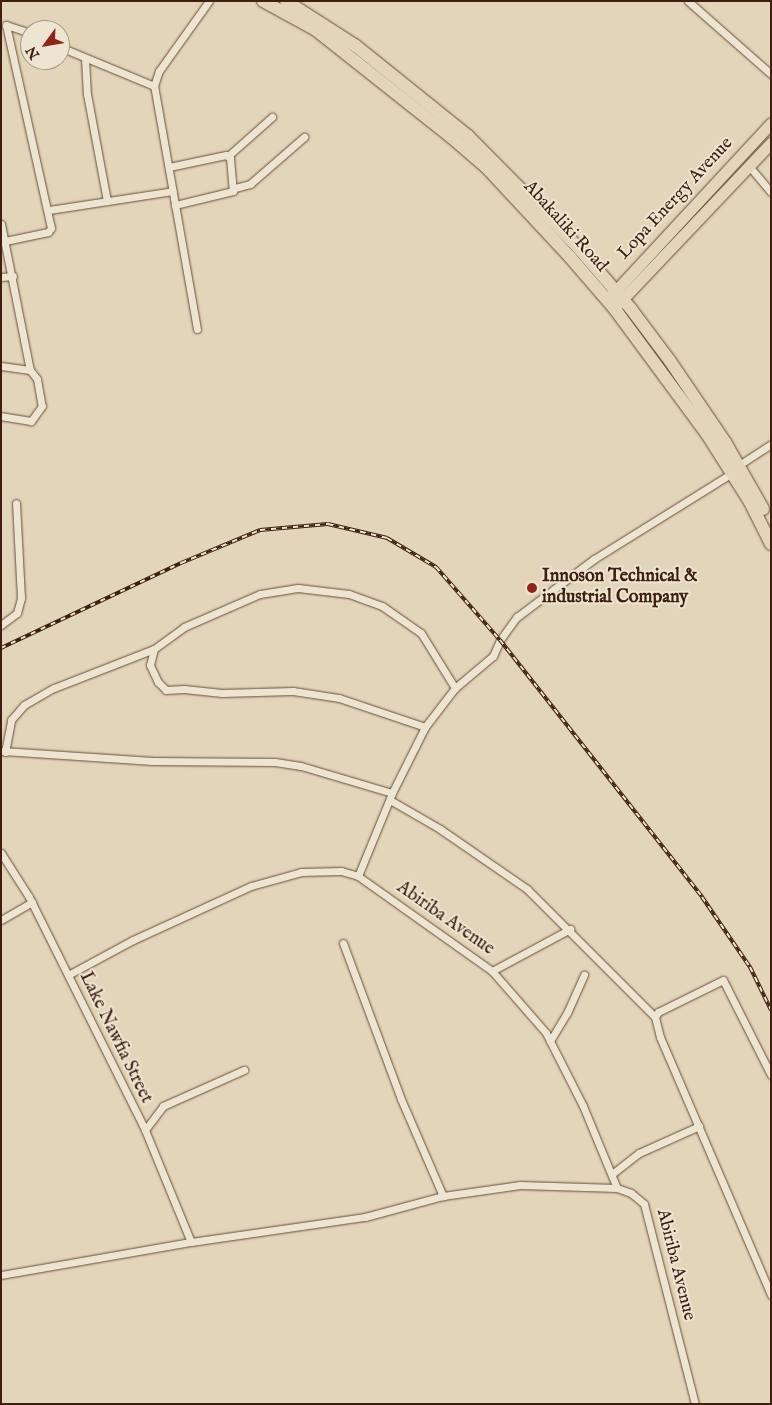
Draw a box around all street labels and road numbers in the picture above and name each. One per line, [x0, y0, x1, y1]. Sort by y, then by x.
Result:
street label: Lopa Energy Avenue [614, 133, 738, 265]
street label: Abakaliki Road [518, 177, 612, 277]
street label: Abiriba Avenue [392, 877, 498, 961]
street label: Lake Nawfia Street [74, 969, 156, 1107]
street label: Abiriba Avenue [651, 1207, 699, 1323]

